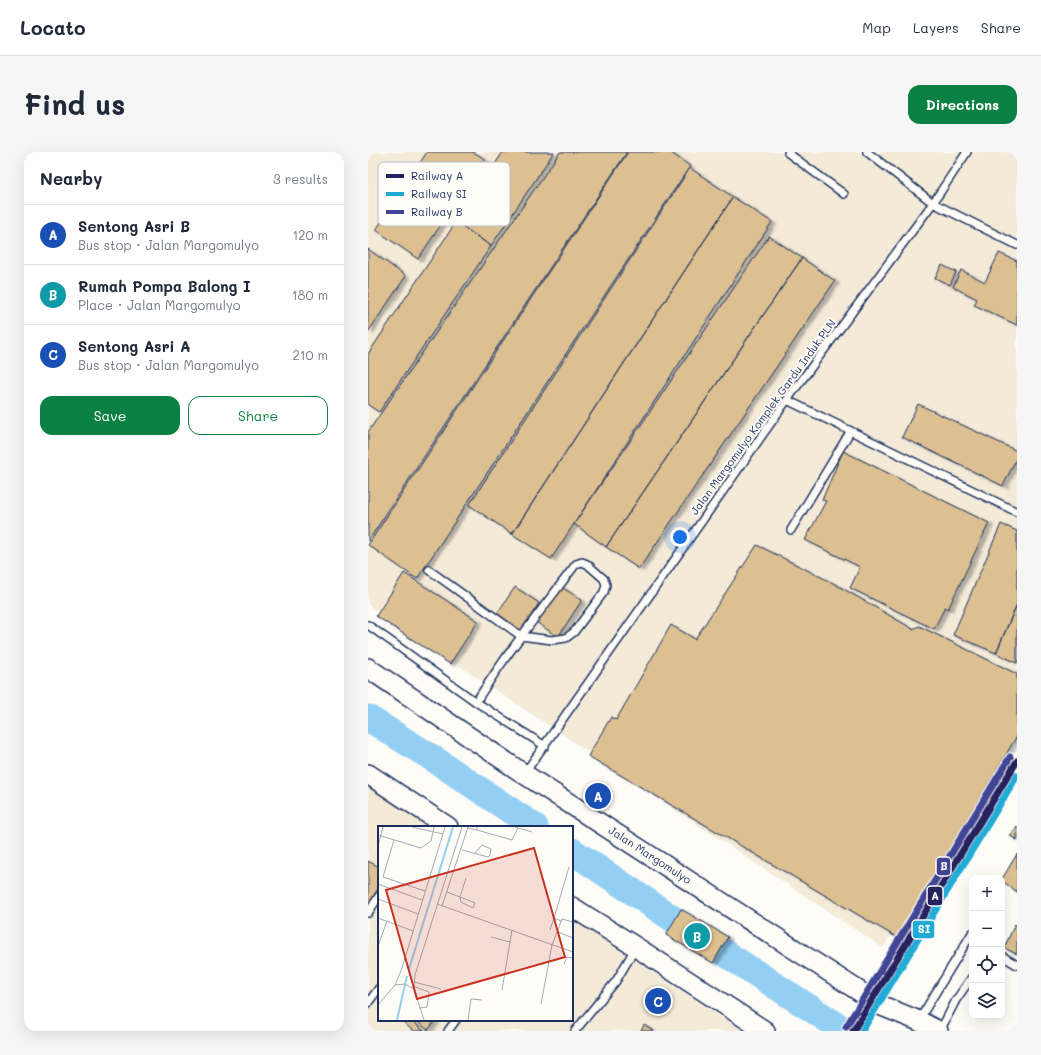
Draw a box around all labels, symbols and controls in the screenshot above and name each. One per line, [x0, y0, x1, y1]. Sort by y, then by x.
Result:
text: Locato [20, 15, 86, 40]
text: Map [862, 18, 891, 37]
text: Layers [913, 18, 959, 37]
text: Share [981, 18, 1021, 37]
button: Directions [908, 85, 1017, 124]
text: Find us [24, 86, 125, 122]
legend [378, 162, 510, 226]
text: Nearby [40, 167, 102, 189]
text: Railway A [411, 168, 463, 183]
text: 3 results [273, 170, 328, 187]
text: Railway SI [411, 186, 467, 201]
text: Railway B [411, 204, 463, 219]
text: Sentong Asri B [78, 216, 190, 236]
text: A [48, 226, 58, 243]
text: 120 m [292, 226, 328, 243]
text: Bus stop · Jalan Margomulyo [78, 236, 259, 253]
text: Rumah Pompa Balong I [78, 276, 251, 296]
text: B [49, 286, 57, 303]
text: 180 m [292, 286, 328, 303]
text: Place · Jalan Margomulyo [78, 296, 240, 313]
street label: Jalan Margomulyo Komplek Gardu Induk PLN [687, 316, 839, 517]
text: Sentong Asri A [78, 336, 190, 356]
text: C [48, 346, 58, 363]
text: 210 m [292, 346, 328, 363]
text: Bus stop · Jalan Margomulyo [78, 356, 259, 373]
button: Save [40, 396, 180, 435]
button: Share [188, 396, 328, 435]
your location [670, 527, 690, 547]
pin: A [585, 781, 611, 811]
street label: Jalan Margomulyo [606, 822, 695, 887]
inset map [378, 826, 573, 1021]
line badge: B [936, 857, 951, 876]
text: B [940, 858, 948, 873]
map controls [969, 875, 1005, 1019]
button: + [969, 875, 1005, 911]
line badge: A [927, 886, 943, 906]
text: A [931, 888, 939, 903]
button: − [969, 911, 1005, 947]
line badge: SI [912, 920, 935, 939]
pin: B [684, 921, 710, 951]
text: SI [918, 921, 931, 936]
button: locate [969, 947, 1005, 983]
button: layers [969, 983, 1005, 1019]
pin: C [645, 986, 671, 1016]

